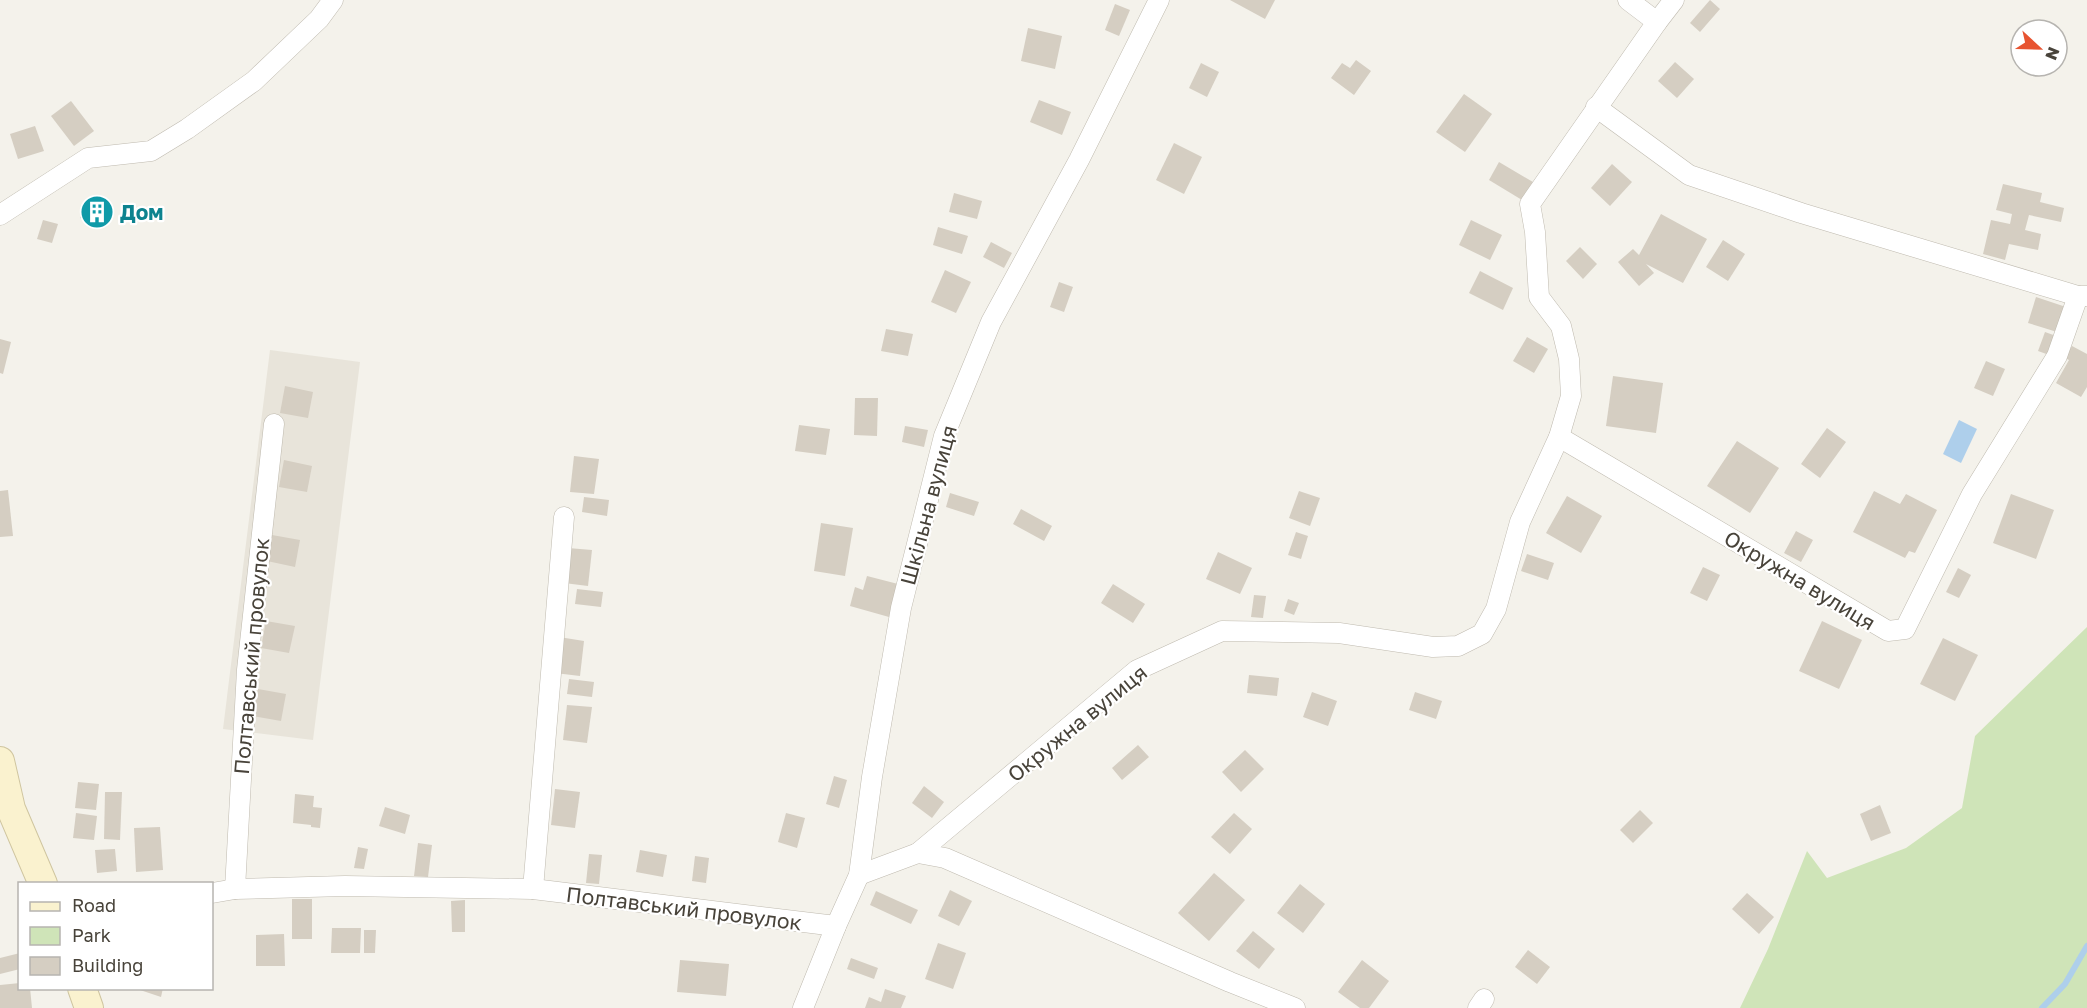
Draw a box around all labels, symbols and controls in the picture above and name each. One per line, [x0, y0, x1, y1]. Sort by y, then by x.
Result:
north arrow [2009, 18, 2069, 78]
text: N [2041, 44, 2064, 63]
building icon: Дом [79, 194, 115, 230]
place label: Дом [120, 199, 163, 225]
street label: Шкільна вулиця [894, 422, 962, 588]
street label: Окружна вулиця [1720, 525, 1880, 635]
street label: Полтавський провулок [228, 537, 274, 775]
street label: Окружна вулиця [1002, 659, 1152, 787]
street label: Полтавський провулок [565, 881, 803, 935]
legend [18, 882, 213, 990]
text: Road [72, 894, 116, 916]
text: Park [72, 924, 111, 946]
text: Building [72, 954, 143, 976]

